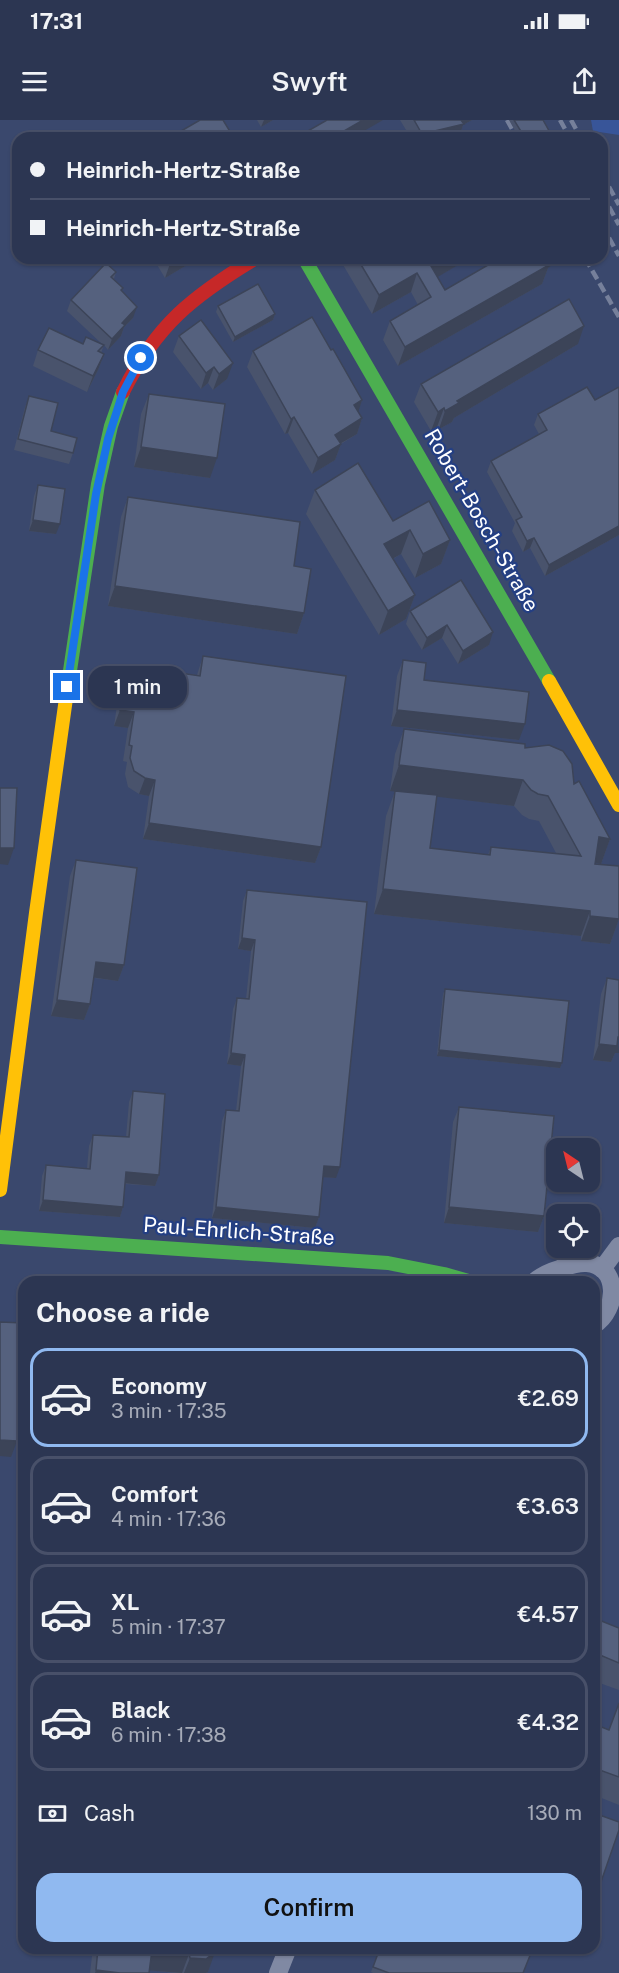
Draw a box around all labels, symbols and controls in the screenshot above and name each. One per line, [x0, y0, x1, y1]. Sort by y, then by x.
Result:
text: 17:31 [30, 8, 83, 34]
icon: menu [18, 65, 51, 98]
text: Swyft [271, 65, 348, 97]
icon: share [568, 65, 601, 98]
text: Heinrich-Hertz-Straße [66, 157, 300, 183]
text: Heinrich-Hertz-Straße [66, 215, 300, 241]
route start [127, 344, 154, 371]
street label: Robert-Bosch-Straße [420, 424, 544, 616]
callout: 1 min [88, 666, 187, 708]
route end [53, 673, 80, 700]
text: 1 min [114, 675, 161, 699]
north arrow [546, 1138, 600, 1192]
map controls [546, 1138, 600, 1258]
button: locate [546, 1204, 600, 1258]
street label: Paul-Ehrlich-Straße [142, 1212, 336, 1250]
text: Choose a ride [36, 1296, 210, 1328]
icon: car [39, 1371, 93, 1425]
text: Economy [111, 1373, 207, 1399]
text: €2.69 [518, 1385, 579, 1411]
text: 3 min · 17:35 [111, 1399, 227, 1423]
icon: car [39, 1479, 93, 1533]
text: Comfort [111, 1481, 198, 1507]
text: €3.63 [517, 1493, 579, 1519]
text: 4 min · 17:36 [111, 1507, 226, 1531]
icon: car [39, 1587, 93, 1641]
text: XL [111, 1589, 139, 1615]
text: €4.57 [518, 1601, 579, 1627]
text: 5 min · 17:37 [111, 1615, 226, 1639]
icon: car [39, 1695, 93, 1749]
text: Black [111, 1697, 170, 1723]
text: €4.32 [518, 1709, 579, 1735]
text: 6 min · 17:38 [111, 1723, 227, 1747]
icon: cash [36, 1797, 69, 1830]
text: Cash [84, 1800, 135, 1826]
text: 130 m [527, 1801, 582, 1825]
button: Confirm [36, 1873, 582, 1942]

